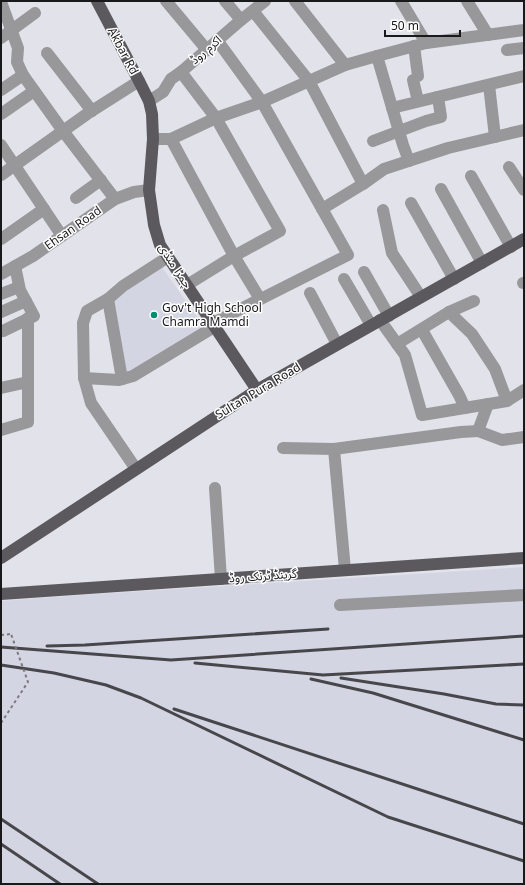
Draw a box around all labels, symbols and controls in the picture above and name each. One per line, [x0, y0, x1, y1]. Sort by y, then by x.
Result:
scale bar [385, 12, 460, 38]
text: 50 m [391, 17, 419, 34]
street label: Akbar Rd [104, 24, 143, 77]
street label: اکرم روڈ [186, 31, 226, 69]
street label: Ehsan Road [41, 202, 105, 253]
street label: چمڑا منڈی [155, 240, 196, 291]
place label: Gov't High School Chamra Mamdi [162, 299, 262, 330]
marker: Gov't High School Chamra Mamdi [149, 310, 159, 320]
street label: Sultan Pura Road [212, 358, 304, 423]
street label: گرینڈ ٹرنک روڈ [228, 565, 299, 586]

